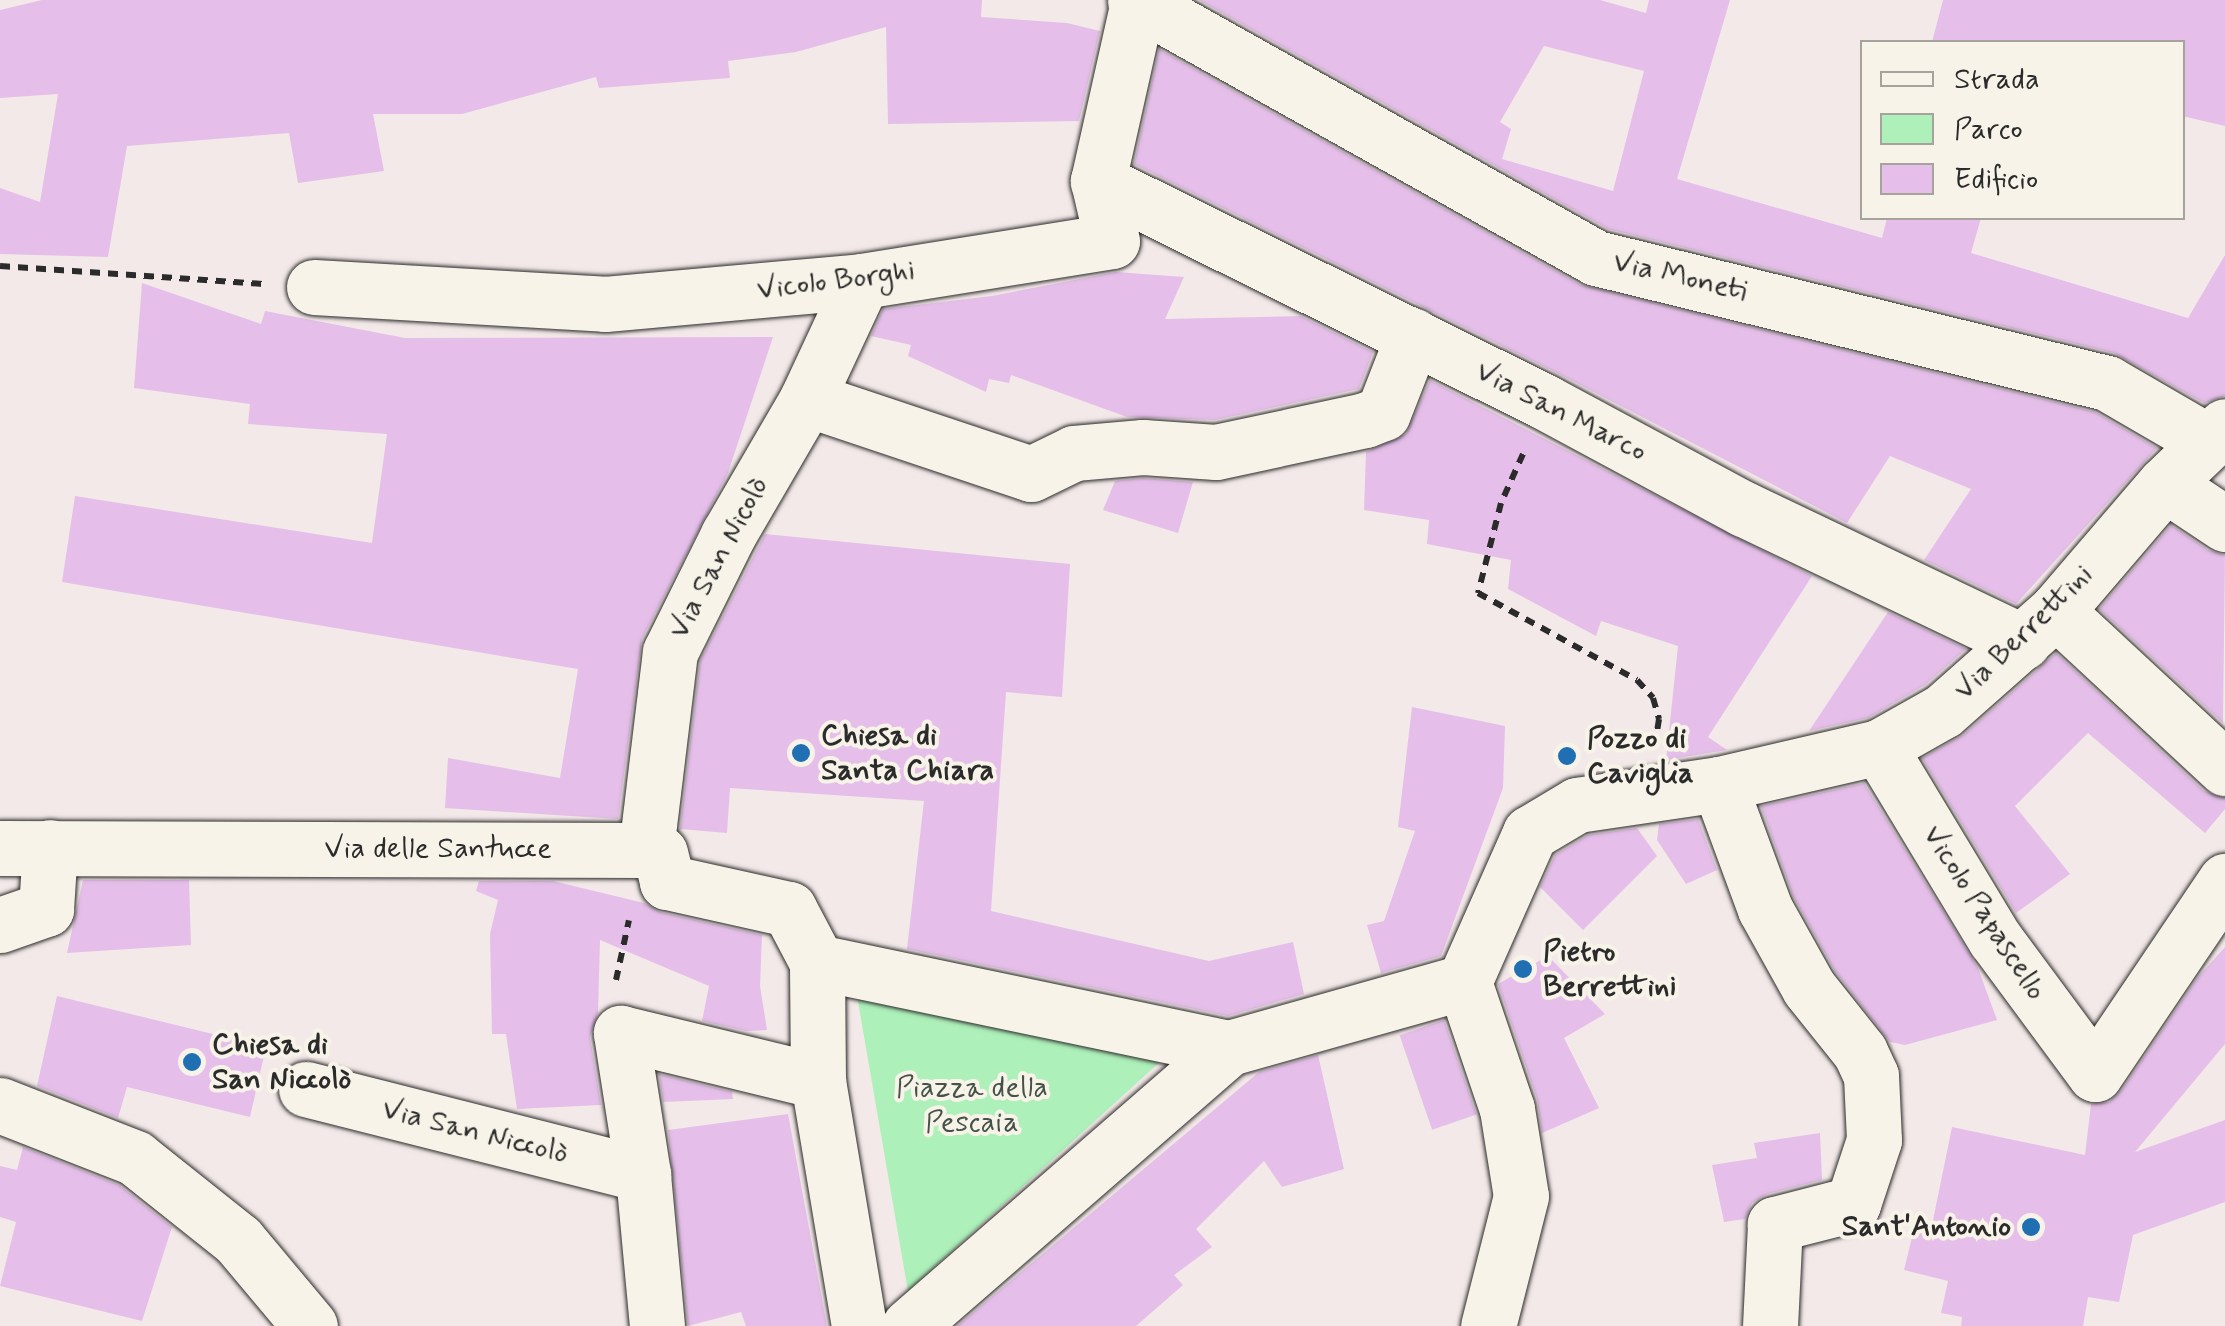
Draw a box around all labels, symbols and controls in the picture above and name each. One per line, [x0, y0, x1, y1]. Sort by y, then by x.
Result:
legend [1860, 40, 2185, 220]
text: Strada [1954, 60, 2040, 99]
text: Parco [1954, 110, 2023, 149]
text: Edificio [1954, 160, 2038, 199]
street label: Via Moneti [1609, 244, 1751, 310]
street label: Vicolo Borghi [755, 253, 917, 309]
street label: Via San Marco [1471, 354, 1651, 470]
street label: Via San Nicolò [661, 471, 777, 645]
street label: Via Berrettini [1946, 557, 2102, 709]
place label: Chiesa di Santa Chiara [821, 718, 996, 788]
place label: Pozzo di Caviglia [1587, 721, 1694, 792]
marker: Chiesa di Santa Chiara [790, 742, 812, 764]
marker: Pozzo di Caviglia [1556, 745, 1578, 767]
street label: Vicolo Papascello [1914, 819, 2054, 1007]
street label: Via delle Santucce [324, 831, 552, 867]
place label: Pietro Berrettini [1543, 934, 1676, 1004]
marker: Pietro Berrettini [1512, 958, 1534, 980]
place label: Chiesa di San Niccolò [212, 1027, 352, 1098]
marker: Chiesa di San Niccolò [181, 1051, 203, 1073]
park label: Piazza della Pescaia [896, 1070, 1048, 1140]
street label: Via San Niccolò [379, 1092, 571, 1172]
place label: Sant'Antonio [1842, 1209, 2011, 1245]
marker: Sant'Antonio [2020, 1216, 2042, 1238]

